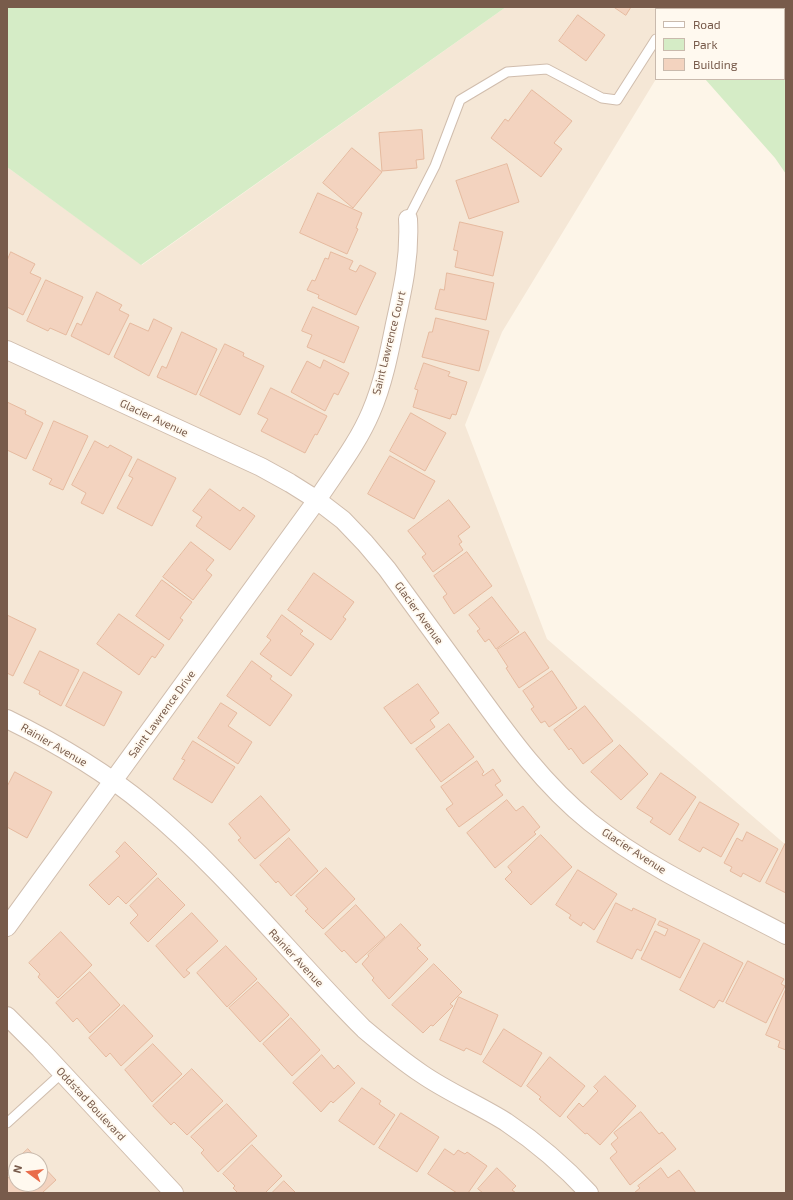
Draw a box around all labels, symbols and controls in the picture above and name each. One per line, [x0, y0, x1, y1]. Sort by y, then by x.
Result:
legend [655, 8, 785, 80]
text: Road [693, 17, 721, 31]
text: Park [693, 37, 718, 51]
text: Building [693, 57, 737, 71]
street label: Saint Lawrence Court [370, 290, 408, 396]
street label: Glacier Avenue [118, 396, 190, 440]
street label: Glacier Avenue [392, 579, 446, 647]
street label: Saint Lawrence Drive [126, 668, 198, 760]
street label: Rainier Avenue [19, 721, 89, 769]
street label: Glacier Avenue [599, 825, 669, 877]
street label: Rainier Avenue [266, 926, 326, 990]
street label: Oddstad Boulevard [54, 1065, 128, 1143]
north arrow [8, 1152, 48, 1192]
text: N [10, 1164, 24, 1175]

